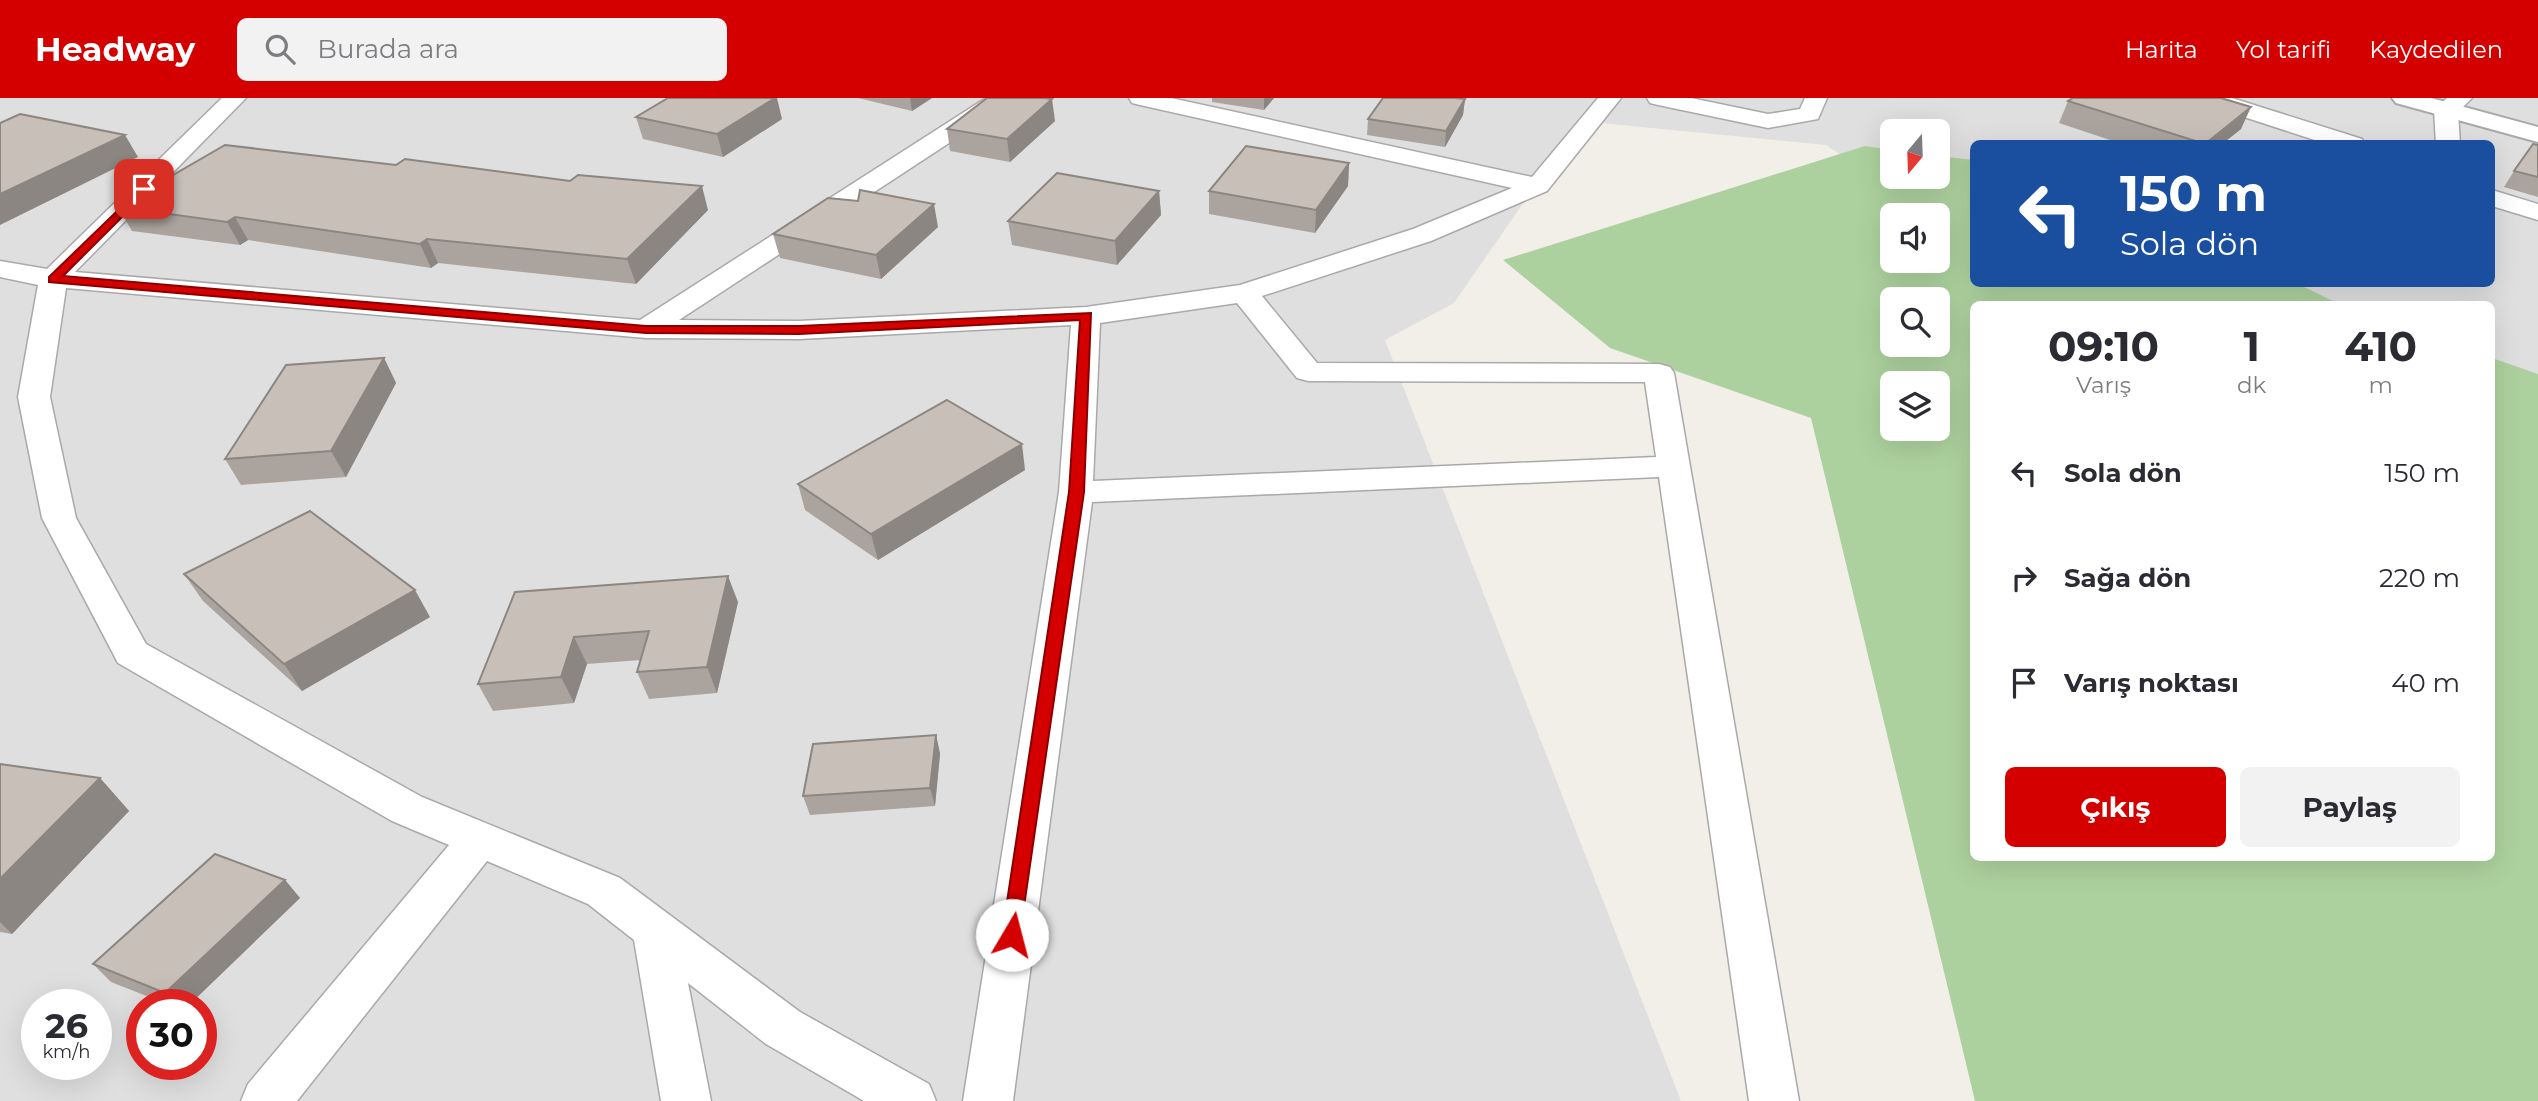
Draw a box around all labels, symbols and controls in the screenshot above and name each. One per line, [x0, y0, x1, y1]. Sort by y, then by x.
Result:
search box [237, 18, 727, 81]
text: Headway [35, 29, 195, 69]
icon: search [261, 30, 299, 68]
text: Burada ara [317, 33, 459, 65]
text: Harita [2125, 35, 2198, 64]
text: Yol tarifi [2236, 35, 2331, 64]
text: Kaydedilen [2369, 35, 2503, 64]
north arrow [1880, 119, 1950, 189]
map controls [1880, 119, 1950, 441]
pin [114, 159, 174, 219]
text: 150 m [2120, 164, 2267, 223]
icon: left [2005, 168, 2096, 259]
icon: arrive [125, 170, 163, 208]
button: sound [1880, 203, 1950, 273]
text: Sola dön [2120, 224, 2259, 263]
button: search [1880, 287, 1950, 357]
text: 09:10 [2048, 320, 2159, 372]
text: 1 [2243, 320, 2260, 372]
text: 410 [2344, 320, 2417, 372]
button: layers [1880, 371, 1950, 441]
text: Varış [2076, 371, 2131, 399]
text: dk [2237, 371, 2266, 399]
text: m [2368, 371, 2393, 399]
icon: left [2005, 454, 2043, 492]
text: Sola dön [2064, 457, 2182, 489]
text: 150 m [2384, 457, 2460, 489]
icon: right [2005, 559, 2043, 597]
text: Sağa dön [2064, 562, 2191, 594]
text: 220 m [2379, 562, 2460, 594]
icon: arrive [2005, 664, 2043, 702]
text: Varış noktası [2064, 667, 2239, 699]
text: 40 m [2391, 667, 2460, 699]
button: Çıkış [2005, 767, 2226, 847]
button: Paylaş [2240, 767, 2460, 847]
position arrow [975, 898, 1049, 972]
speed limit sign: 30 [126, 989, 217, 1080]
text: 26 [45, 1004, 88, 1047]
text: km/h [42, 1041, 91, 1063]

